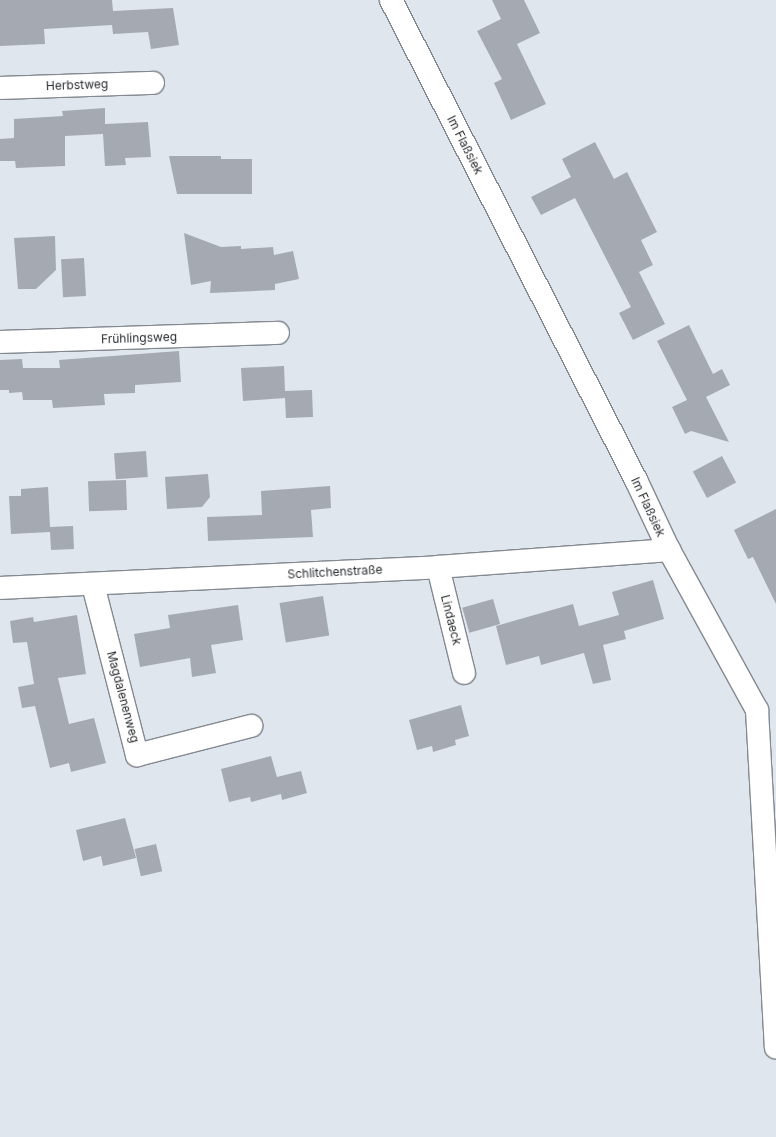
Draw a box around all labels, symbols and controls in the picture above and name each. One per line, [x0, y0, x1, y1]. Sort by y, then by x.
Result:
street label: Herbstweg [46, 77, 108, 93]
street label: Im Flaßsiek [444, 113, 486, 177]
street label: Frühlingsweg [101, 329, 177, 347]
street label: Im Flaßsiek [628, 475, 668, 539]
street label: Schlitchenstraße [287, 562, 383, 582]
street label: Lindaeck [438, 593, 464, 647]
street label: Magdalenenweg [104, 650, 142, 744]

